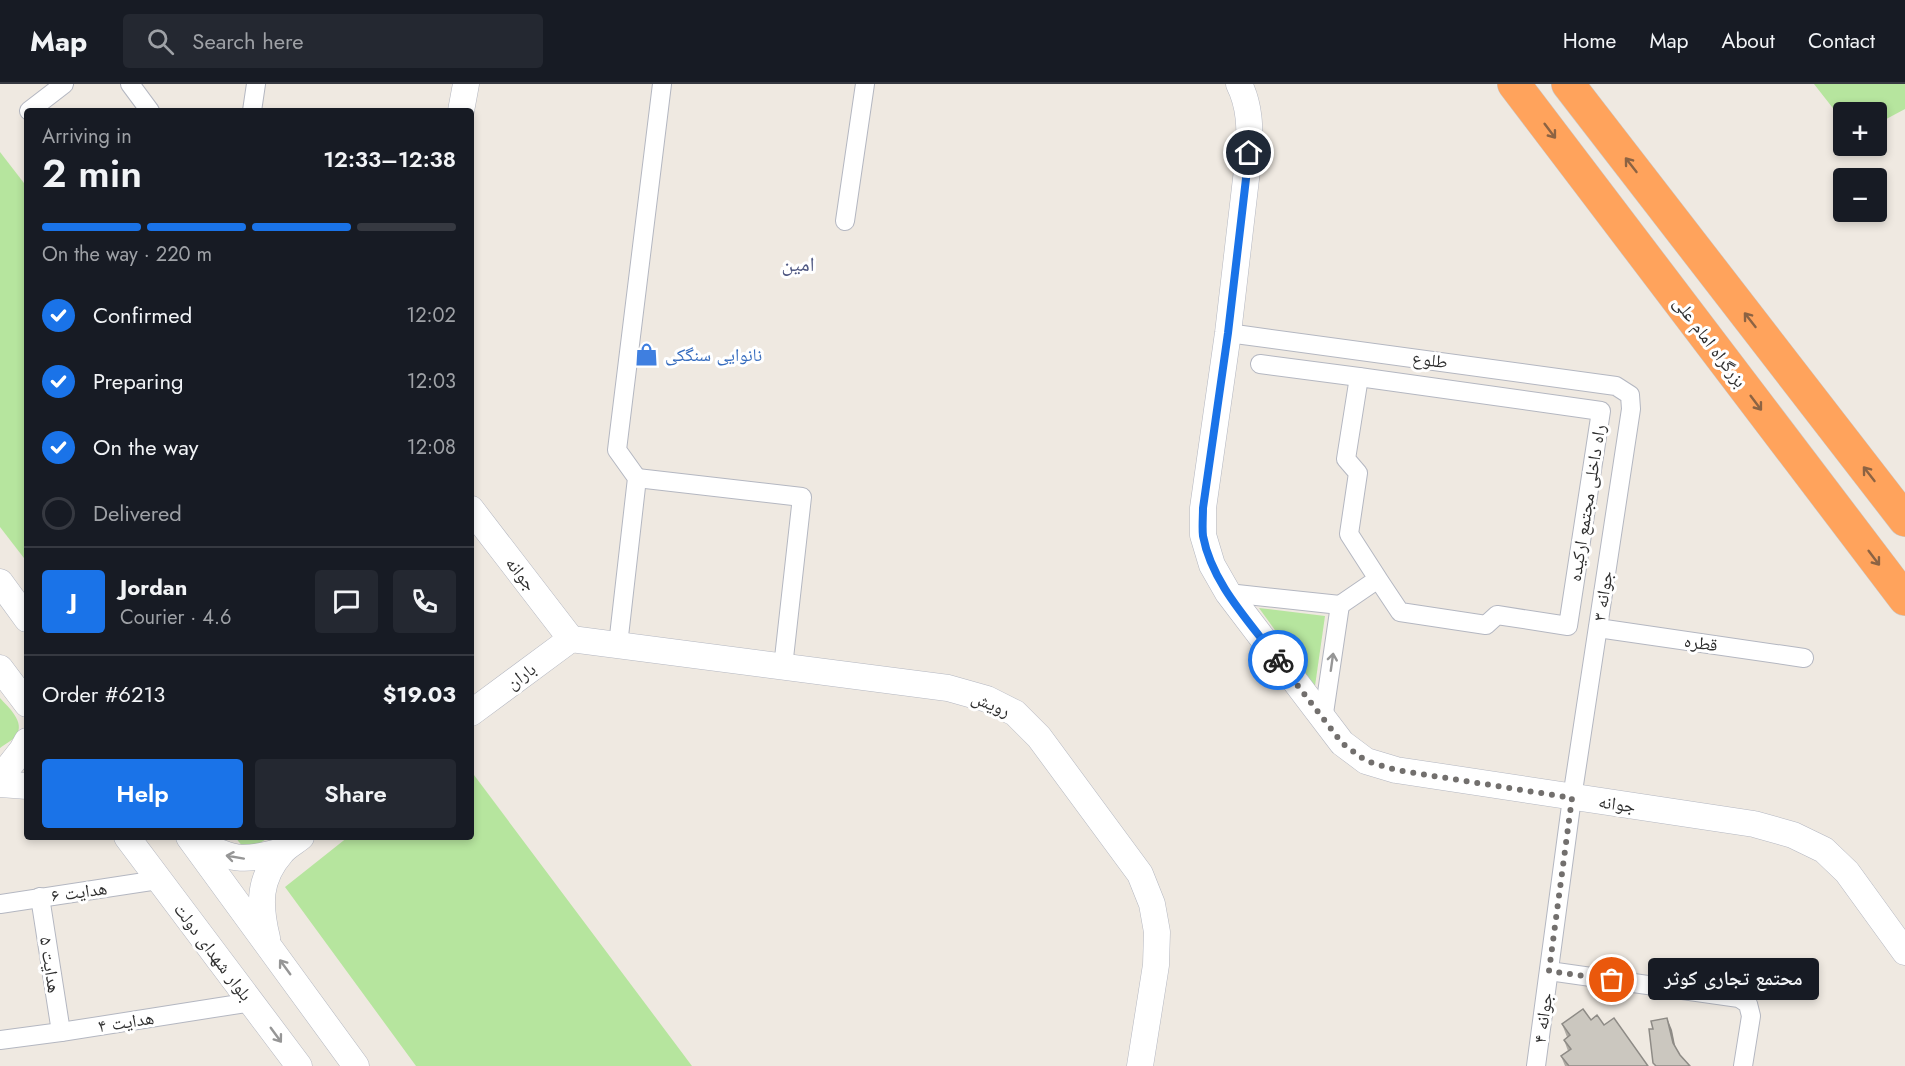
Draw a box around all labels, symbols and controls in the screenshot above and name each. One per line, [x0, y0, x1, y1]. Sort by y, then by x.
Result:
search box [123, 14, 543, 68]
text: Map [30, 21, 87, 62]
icon: search [144, 25, 177, 58]
text: Search here [192, 25, 304, 57]
text: Home [1563, 26, 1616, 56]
text: Map [1649, 26, 1689, 56]
text: About [1722, 26, 1775, 56]
text: Contact [1808, 26, 1875, 56]
map controls [1833, 102, 1887, 222]
button: + [1833, 102, 1887, 156]
text: Arriving in [42, 122, 132, 151]
one-way arrow [1543, 122, 1556, 138]
pin [1223, 127, 1274, 178]
icon: home [1232, 136, 1265, 169]
text: 12:33–12:38 [323, 143, 456, 175]
text: 2 min [42, 145, 142, 202]
one-way arrow [1625, 158, 1637, 174]
button: − [1833, 168, 1887, 222]
text: On the way · 220 m [42, 240, 212, 269]
district label: امین [782, 250, 814, 279]
street label: بزرگراه امام علی [1667, 291, 1753, 393]
icon: check [42, 299, 75, 332]
text: Confirmed [93, 299, 192, 331]
text: 12:02 [406, 301, 456, 330]
one-way arrow [1744, 312, 1757, 328]
shop icon: نانوایی سنگکی [634, 342, 660, 368]
place label: نانوایی سنگکی [665, 342, 762, 368]
street label: طلوع [1411, 345, 1449, 375]
icon: check [42, 365, 75, 398]
text: Preparing [93, 365, 184, 397]
text: 12:03 [407, 367, 456, 396]
one-way arrow [1750, 395, 1763, 411]
street label: راه داخلی مجتمع ارکیده [1562, 423, 1612, 583]
icon: check [42, 431, 75, 464]
text: On the way [93, 431, 198, 463]
text: 12:08 [407, 433, 456, 462]
one-way arrow [1863, 466, 1876, 482]
text: Delivered [93, 497, 182, 529]
one-way arrow [1868, 550, 1880, 566]
street label: جوانه [499, 551, 543, 597]
street label: جوانه ۳ [1586, 569, 1620, 623]
button: chat [315, 570, 378, 633]
button: phone [393, 570, 456, 633]
text: Jordan [120, 571, 187, 603]
text: J [70, 585, 77, 617]
text: Courier · 4.6 [120, 603, 232, 632]
street label: قطره [1683, 628, 1719, 658]
courier [1248, 630, 1308, 690]
icon: bike [1262, 644, 1295, 677]
one-way arrow [1326, 653, 1337, 673]
street label: باران [501, 656, 541, 696]
text: Order #6213 [42, 678, 165, 710]
text: $19.03 [383, 678, 456, 710]
street label: رویش [968, 684, 1014, 724]
button: Help [42, 759, 243, 828]
button: Share [255, 759, 456, 828]
street label: جوانه [1597, 789, 1637, 819]
one-way arrow [226, 851, 245, 862]
street label: هدایت ۶ [49, 875, 109, 909]
street label: بلوار شهدای دولت [167, 898, 259, 1007]
street label: هدایت ۵ [33, 935, 67, 995]
pin [1586, 954, 1637, 1005]
callout: محتمع تجاری کوثر [1648, 959, 1819, 1001]
one-way arrow [279, 960, 292, 976]
icon: bag [1595, 963, 1628, 996]
text: محتمع تجاری کوثر [1664, 964, 1803, 993]
street label: جوانه ۴ [1527, 991, 1559, 1045]
street label: هدایت ۴ [96, 1005, 156, 1039]
one-way arrow [270, 1027, 282, 1043]

